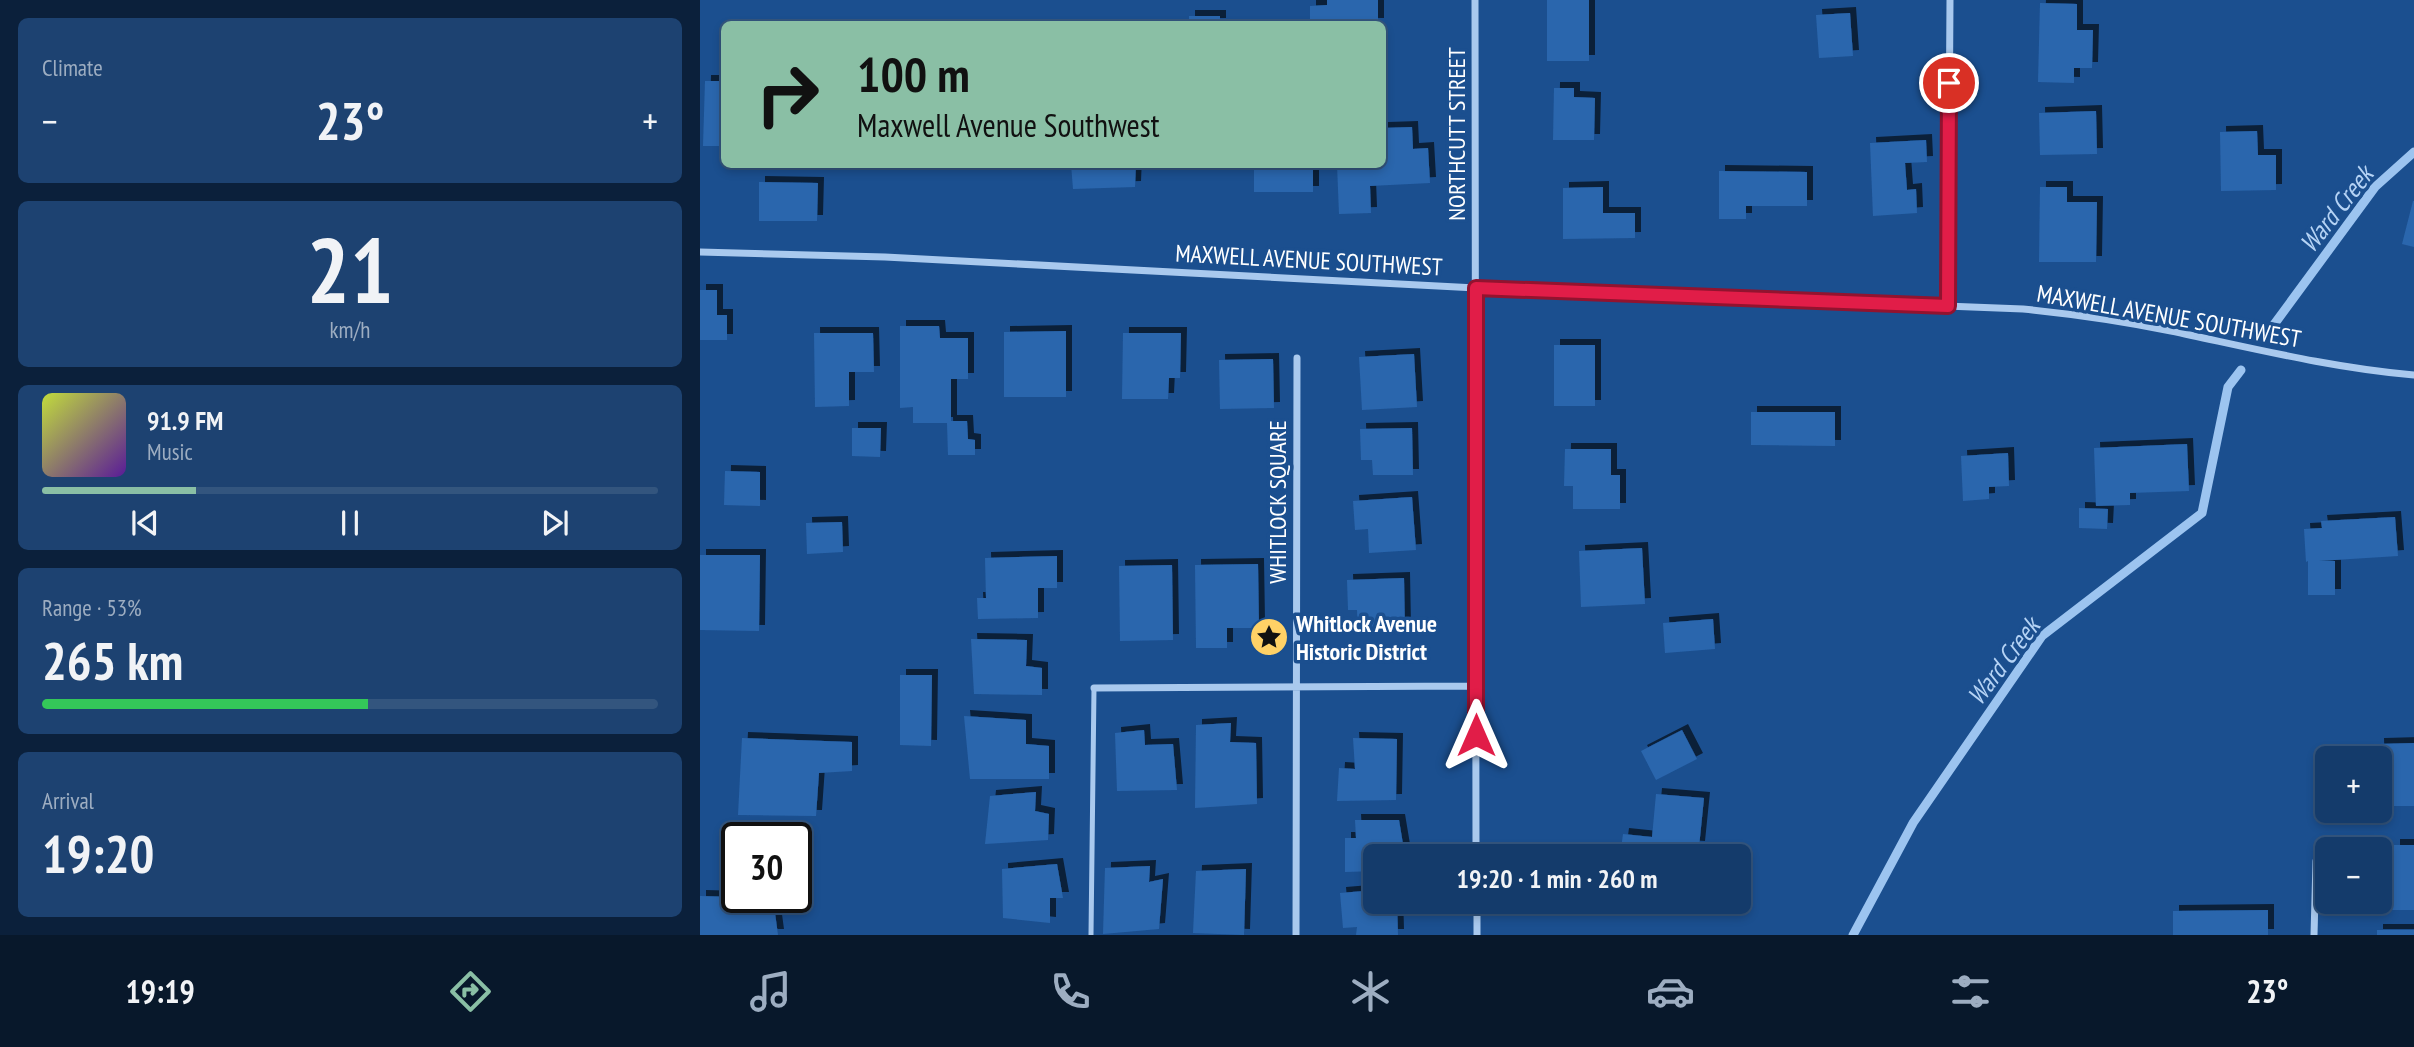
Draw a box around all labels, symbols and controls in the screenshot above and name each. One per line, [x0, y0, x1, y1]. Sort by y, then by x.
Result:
text: 100 m [857, 42, 970, 106]
street label: NORTHCUTT STREET [1441, 47, 1472, 221]
icon: right [742, 49, 833, 140]
text: Climate [42, 53, 103, 82]
pin [1919, 53, 1979, 113]
icon: arrive [1930, 64, 1968, 102]
text: 23° [316, 87, 384, 154]
text: − [42, 96, 58, 145]
text: + [642, 96, 658, 145]
text: Maxwell Avenue Southwest [857, 104, 1159, 146]
water label: Ward Creek [2292, 157, 2382, 259]
text: 21 [307, 210, 394, 328]
street label: MAXWELL AVENUE SOUTHWEST [1175, 238, 1444, 282]
street label: MAXWELL AVENUE SOUTHWEST [2035, 278, 2304, 355]
text: km/h [330, 315, 370, 344]
text: 91.9 FM [147, 404, 223, 437]
street label: WHITLOCK SQUARE [1262, 420, 1293, 584]
text: Music [147, 437, 193, 466]
icon: previous [126, 504, 164, 542]
icon: pause [331, 504, 369, 542]
icon: next [536, 504, 574, 542]
text: Range · 53% [42, 593, 142, 622]
place label: Whitlock Avenue Historic District [1295, 608, 1437, 667]
water label: Ward Creek [1959, 608, 2048, 711]
place icon: Whitlock Avenue Historic District [1248, 616, 1290, 658]
text: 265 km [42, 627, 183, 694]
position arrow [1439, 698, 1513, 772]
map controls [2315, 746, 2392, 914]
button: + [2315, 746, 2392, 823]
text: Arrival [42, 786, 94, 815]
text: 19:20 [42, 820, 154, 887]
speed limit sign: 30 [721, 822, 812, 913]
button: − [2315, 837, 2392, 914]
text: 19:20 · 1 min · 260 m [1457, 862, 1657, 895]
icon: directions [446, 967, 495, 1016]
icon: music [746, 967, 795, 1016]
icon: phone [1046, 967, 1095, 1016]
icon: climate [1346, 967, 1395, 1016]
icon: car [1646, 967, 1695, 1016]
icon: filters [1946, 967, 1995, 1016]
text: 19:19 [126, 970, 195, 1012]
text: 23° [2246, 970, 2288, 1012]

